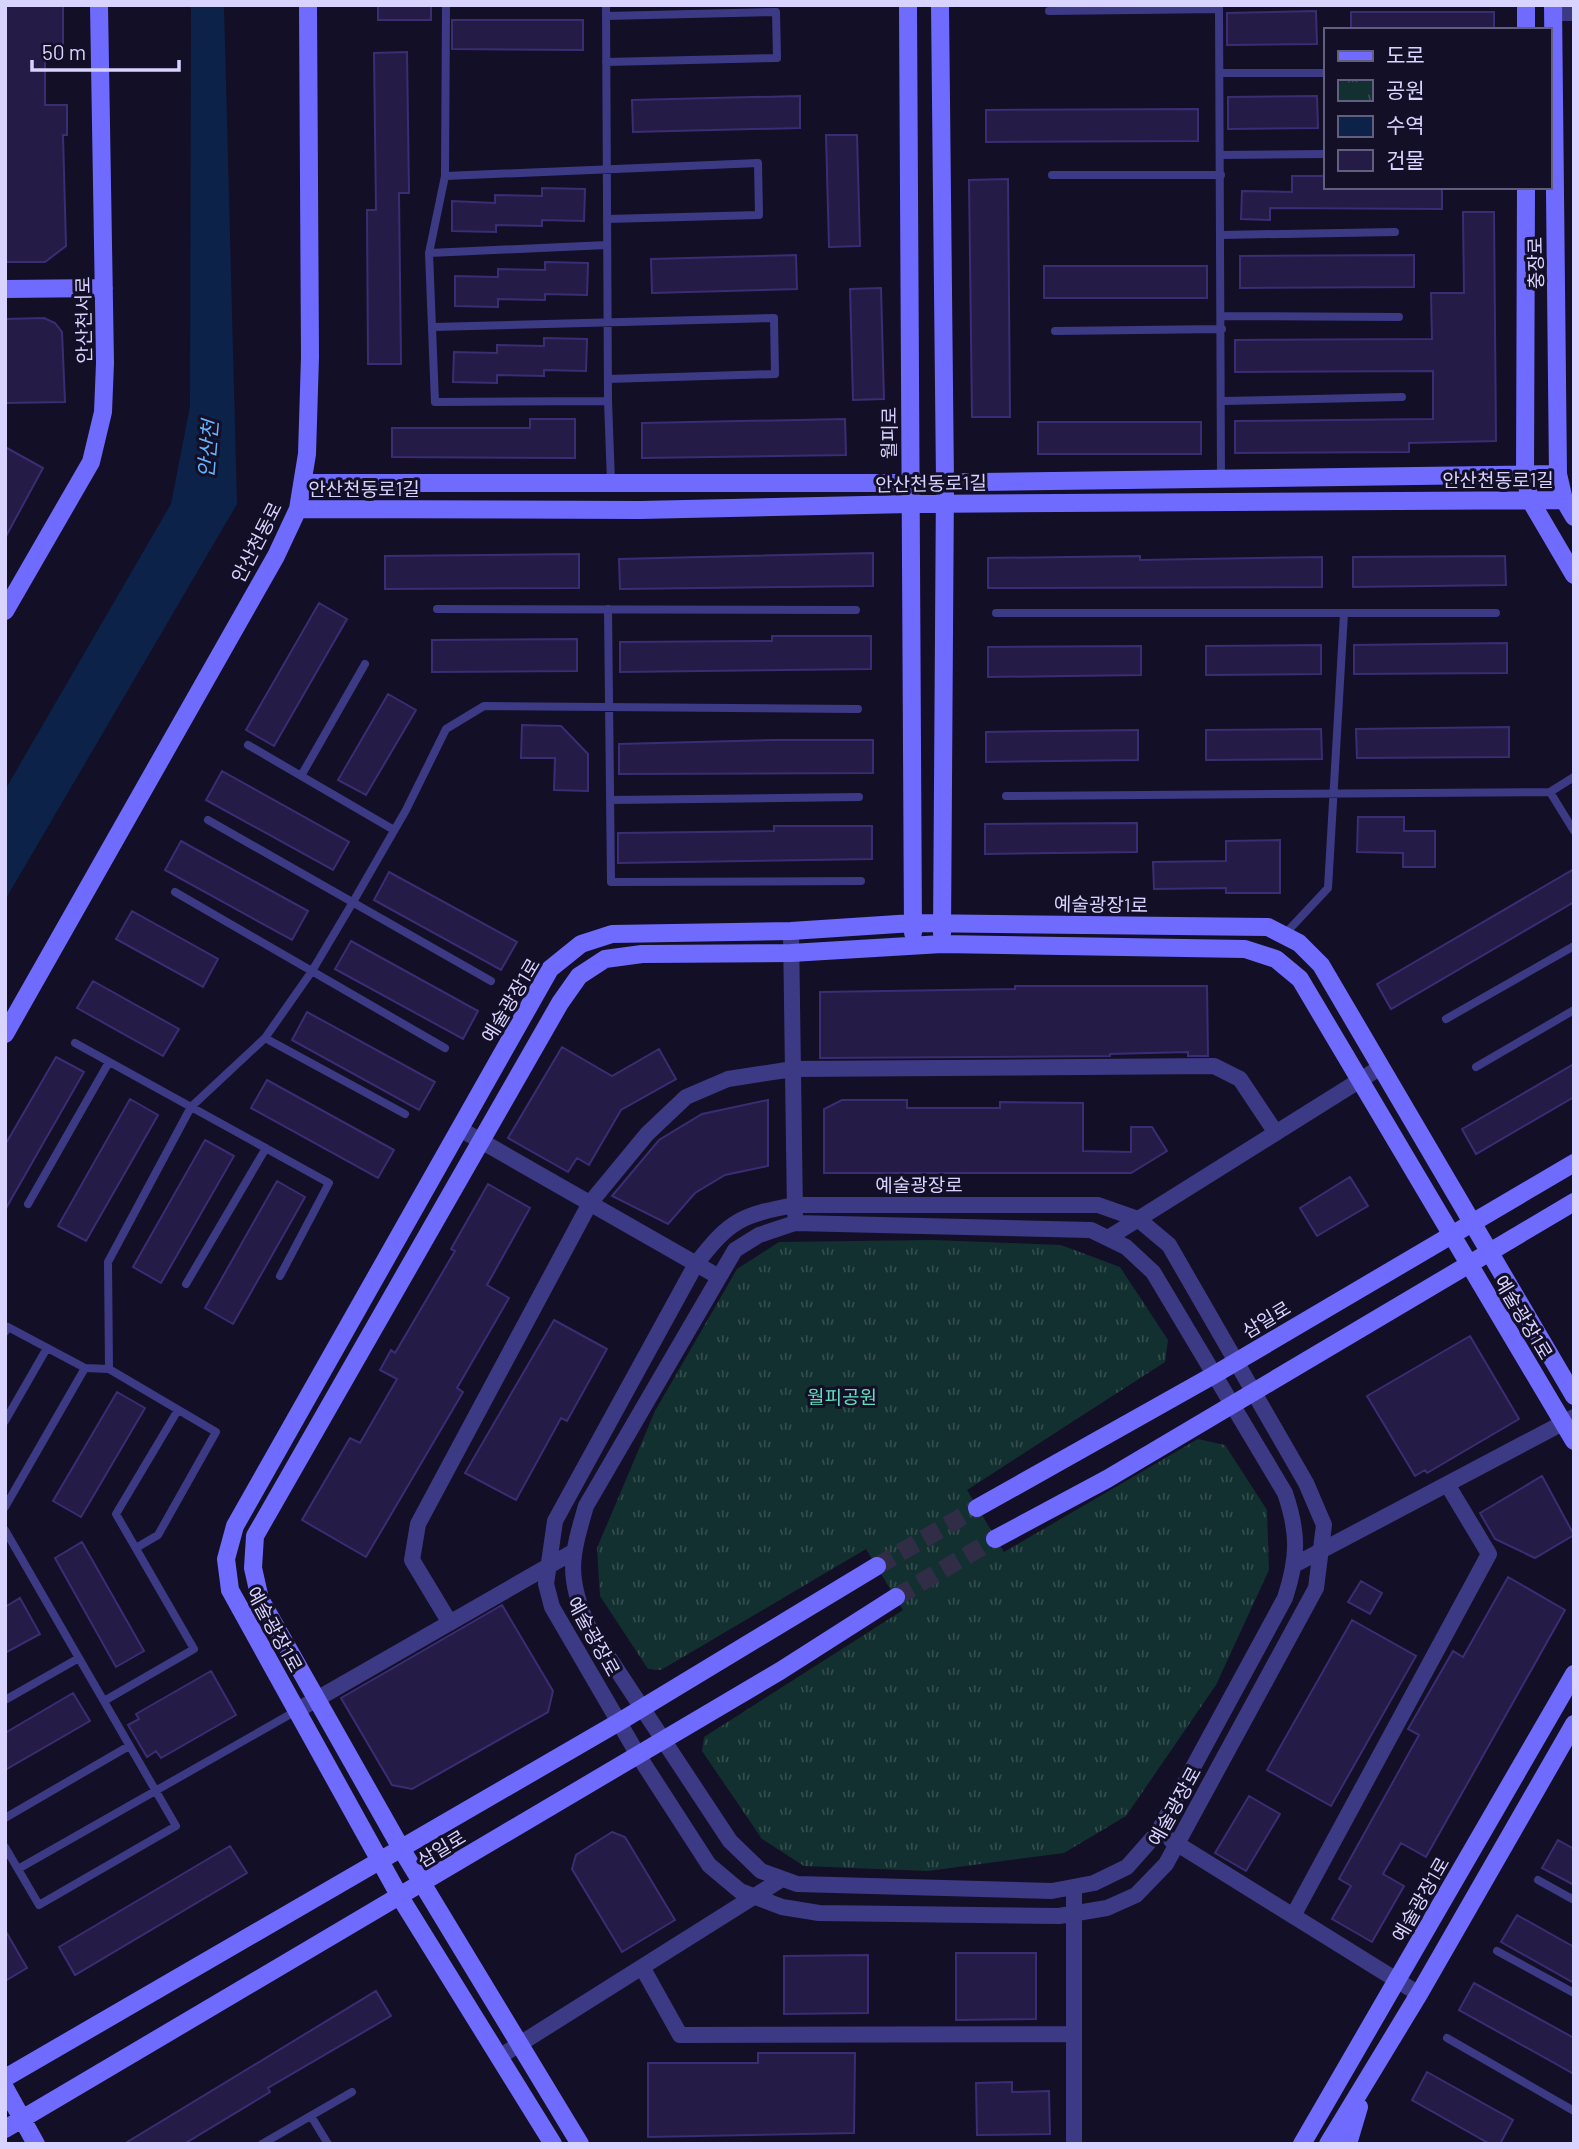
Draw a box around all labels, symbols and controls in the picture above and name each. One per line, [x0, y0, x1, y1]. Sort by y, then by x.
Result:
scale bar [32, 28, 178, 72]
legend [1324, 28, 1551, 189]
text: 50 m [42, 39, 86, 64]
text: 도로 [1386, 42, 1425, 67]
text: 공원 [1386, 77, 1425, 102]
text: 수역 [1386, 112, 1425, 137]
text: 건물 [1386, 147, 1425, 172]
street label: 충장로 [1523, 237, 1547, 289]
street label: 안산천서로 [71, 276, 95, 364]
street label: 월피로 [877, 407, 900, 459]
water label: 안산천 [192, 416, 222, 479]
street label: 안산천동로1길 [1442, 468, 1554, 491]
street label: 안산천동로1길 [875, 471, 987, 495]
street label: 안산천동로1길 [308, 477, 420, 500]
street label: 안산천동로 [226, 498, 286, 586]
street label: 예술광장1로 [1054, 892, 1148, 916]
street label: 예술광장1로 [476, 954, 544, 1046]
street label: 예술광장로 [875, 1173, 963, 1196]
street label: 예술광장1로 [1490, 1271, 1558, 1363]
street label: 삼일로 [1238, 1296, 1294, 1342]
park label: 월피공원 [807, 1385, 877, 1408]
street label: 예술광장1로 [242, 1582, 308, 1676]
street label: 예술광장로 [563, 1592, 625, 1680]
street label: 예술광장로 [1143, 1762, 1205, 1850]
street label: 삼일로 [413, 1825, 469, 1871]
street label: 예술광장1로 [1387, 1853, 1453, 1945]

